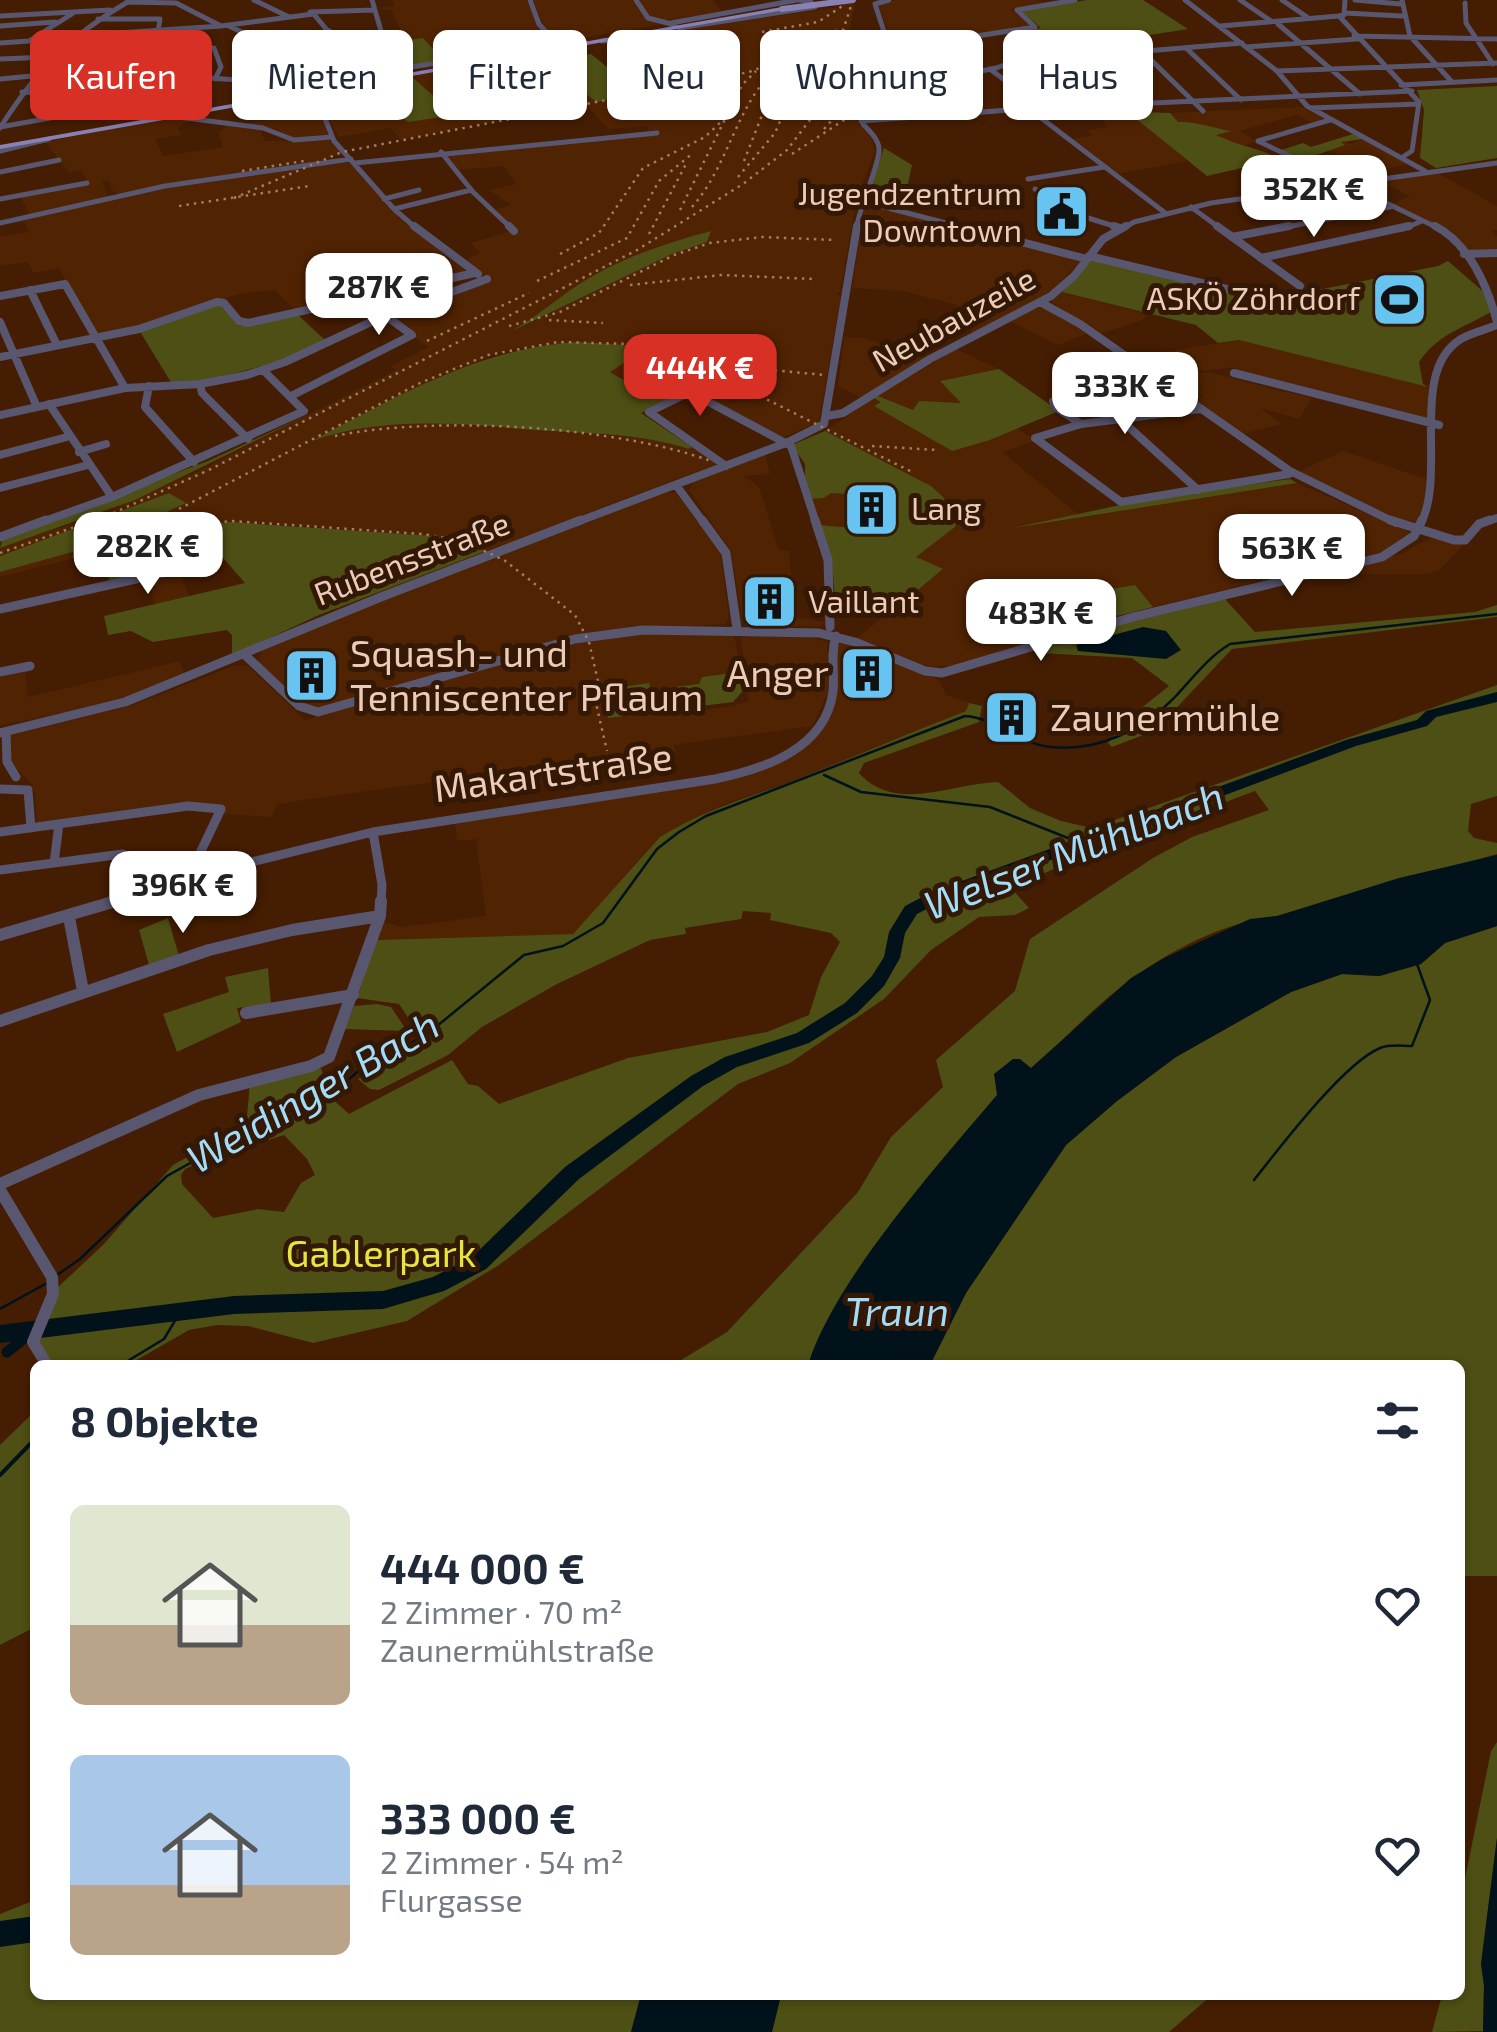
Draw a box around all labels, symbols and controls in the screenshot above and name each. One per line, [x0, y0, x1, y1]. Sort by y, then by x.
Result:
chip: Kaufen [30, 30, 212, 120]
chip: Mieten [232, 30, 413, 120]
chip: Filter [433, 30, 587, 120]
chip: Neu [607, 30, 740, 120]
chip: Wohnung [760, 30, 983, 120]
chip: Haus [1003, 30, 1153, 120]
pin: 352K € [1233, 155, 1395, 240]
text: 352K € [1263, 168, 1365, 206]
place label: Jugendzentrum Downtown [798, 173, 1022, 248]
public building icon: Jugendzentrum Downtown [1031, 182, 1091, 242]
pin: 287K € [298, 253, 460, 338]
street label: Neubauzeile [865, 258, 1041, 379]
text: 287K € [328, 266, 430, 304]
sports icon: ASKÖ Zöhrdorf [1369, 269, 1429, 329]
place label: ASKÖ Zöhrdorf [1147, 278, 1361, 316]
pin: 444K € [619, 334, 781, 419]
text: 444K € [646, 347, 754, 385]
pin: 333K € [1044, 352, 1206, 437]
text: 333K € [1074, 365, 1176, 403]
building icon: Lang [842, 479, 902, 539]
place label: Lang [911, 488, 982, 526]
street label: Rubensstraße [308, 502, 514, 612]
pin: 282K € [67, 512, 229, 597]
pin: 563K € [1211, 514, 1373, 599]
text: 282K € [96, 525, 200, 563]
text: 563K € [1241, 527, 1343, 565]
building icon: Vaillant [739, 572, 799, 632]
pin: 483K € [960, 579, 1122, 664]
place label: Vaillant [808, 581, 919, 619]
text: 483K € [988, 592, 1094, 630]
place label: Squash- und Tenniscenter Pflaum [350, 629, 703, 719]
building icon: Anger [838, 644, 898, 704]
building icon: Squash- und Tenniscenter Pflaum [281, 646, 341, 706]
place label: Anger [727, 649, 829, 695]
building icon: Zaunermühle [981, 688, 1041, 748]
place label: Zaunermühle [1050, 693, 1280, 739]
street label: Makartstraße [431, 732, 675, 810]
water label: Welser Mühlbach [917, 770, 1230, 928]
pin: 396K € [102, 851, 264, 936]
text: 396K € [131, 864, 235, 902]
water label: Weidinger Bach [178, 999, 446, 1182]
park label: Gablerpark [286, 1229, 476, 1275]
water label: Traun [845, 1286, 949, 1334]
icon: filters [1370, 1393, 1425, 1448]
text: 8 Objekte [70, 1395, 259, 1445]
text: 444 000 € [380, 1542, 585, 1592]
icon: home [150, 1545, 270, 1665]
icon: heart [1370, 1578, 1425, 1633]
text: 2 Zimmer · 70 m² [380, 1592, 623, 1630]
text: Zaunermühlstraße [380, 1630, 655, 1668]
text: 333 000 € [380, 1792, 576, 1842]
icon: home [150, 1795, 270, 1915]
icon: heart [1370, 1828, 1425, 1883]
text: 2 Zimmer · 54 m² [380, 1842, 624, 1880]
text: Flurgasse [380, 1880, 523, 1918]

